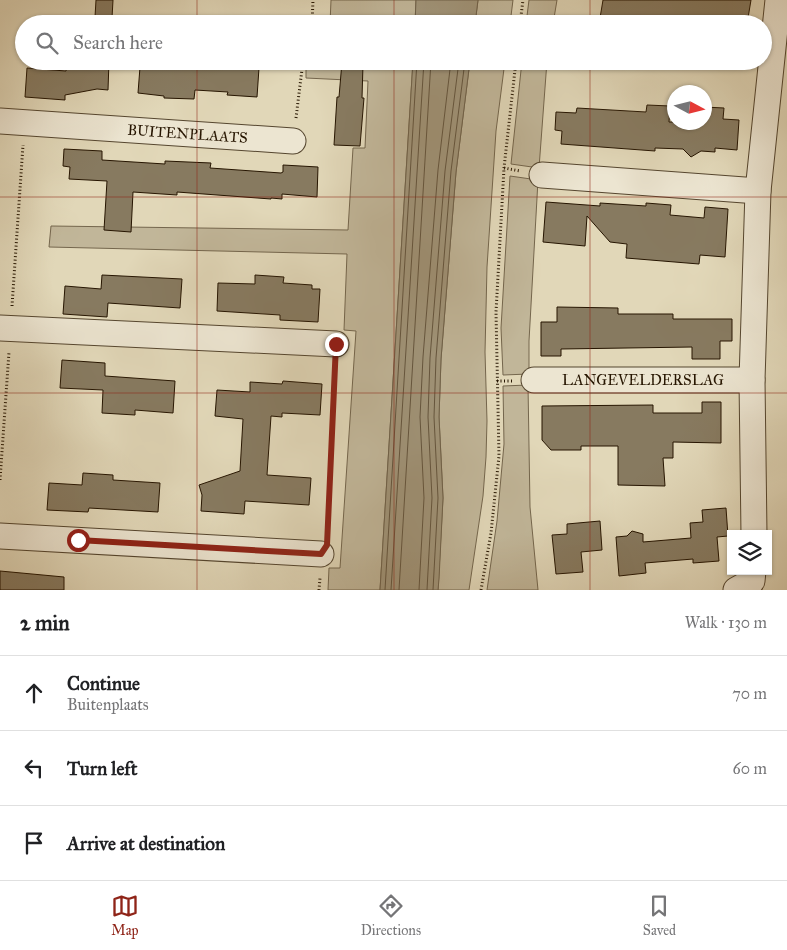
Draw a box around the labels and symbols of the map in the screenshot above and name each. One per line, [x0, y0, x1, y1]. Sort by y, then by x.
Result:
north arrow [667, 85, 712, 130]
street label: BUITENPLAATS [127, 121, 248, 147]
route end [325, 333, 348, 356]
street label: LANGEVELDERSLAG [562, 371, 724, 389]
route start [67, 529, 90, 552]

